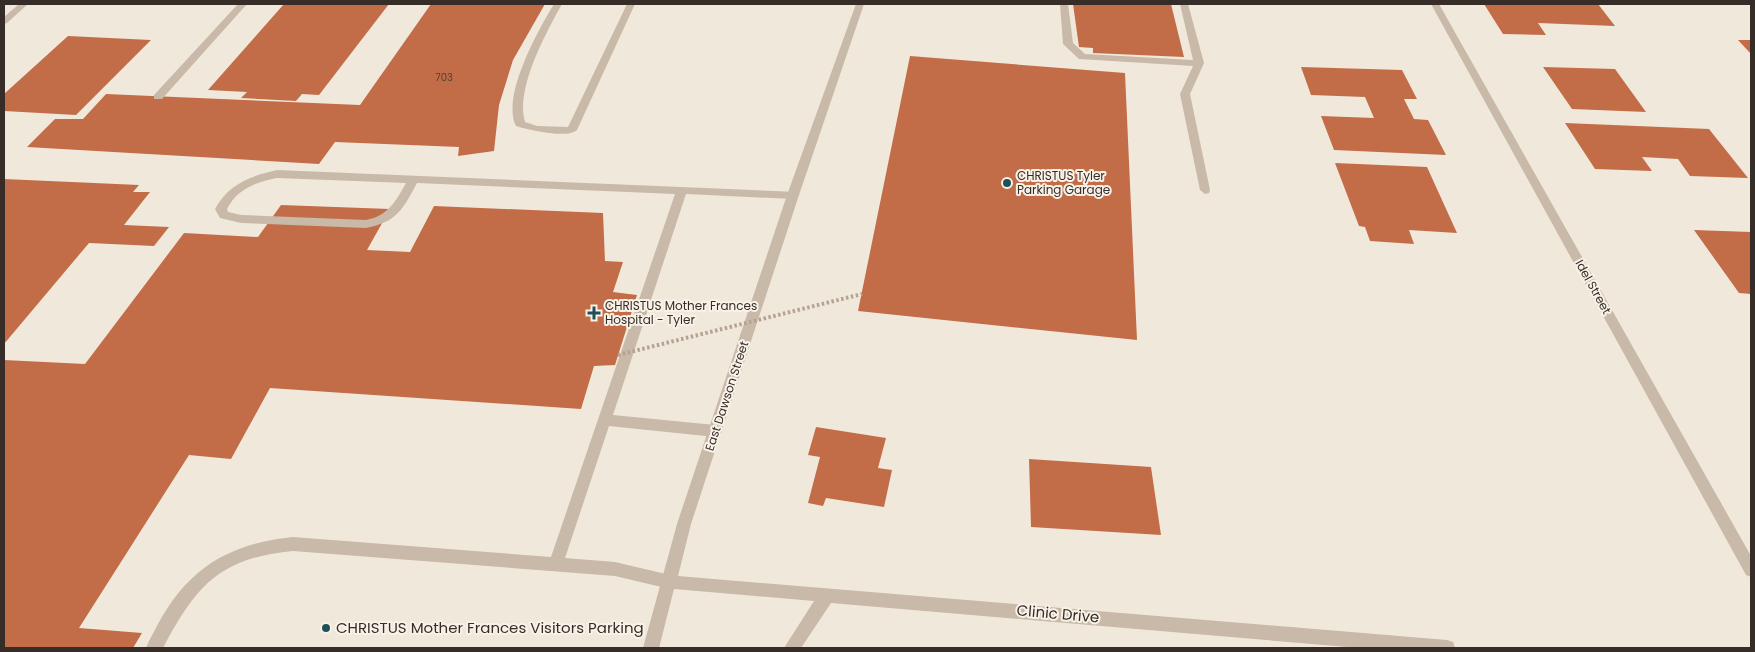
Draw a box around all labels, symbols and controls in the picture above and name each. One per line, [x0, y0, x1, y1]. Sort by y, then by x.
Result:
house number: 703 [435, 70, 453, 85]
place label: CHRISTUS Tyler Parking Garage [1017, 167, 1110, 198]
marker: CHRISTUS Tyler Parking Garage [1001, 177, 1013, 189]
street label: Idel Street [1572, 256, 1615, 317]
place label: CHRISTUS Mother Frances Hospital - Tyler [605, 297, 757, 328]
marker: CHRISTUS Mother Frances Hospital - Tyler [587, 306, 601, 320]
street label: East Dawson Street [701, 339, 752, 453]
street label: Clinic Drive [1016, 599, 1100, 628]
place label: CHRISTUS Mother Frances Visitors Parking [336, 617, 644, 638]
marker: CHRISTUS Mother Frances Visitors Parking [320, 622, 332, 634]

